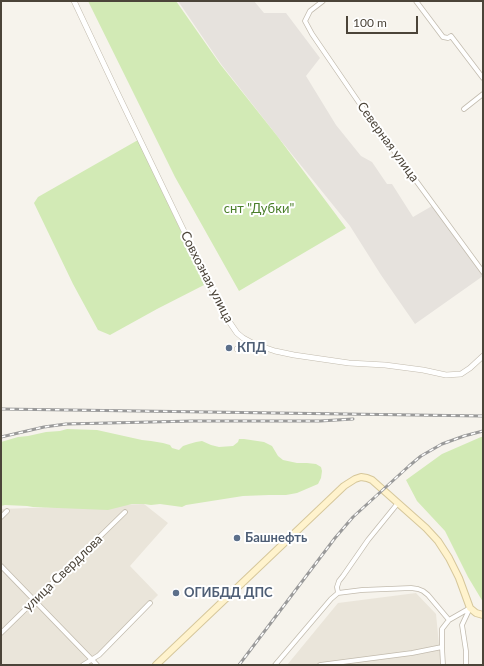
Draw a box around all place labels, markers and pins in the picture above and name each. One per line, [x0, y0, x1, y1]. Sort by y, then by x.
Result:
place label: КПД [237, 340, 266, 356]
marker: КПД [224, 343, 234, 353]
place label: Башнефть [245, 530, 307, 546]
marker: Башнефть [232, 533, 242, 543]
place label: ОГИБДД ДПС [184, 585, 273, 601]
marker: ОГИБДД ДПС [171, 588, 181, 598]

